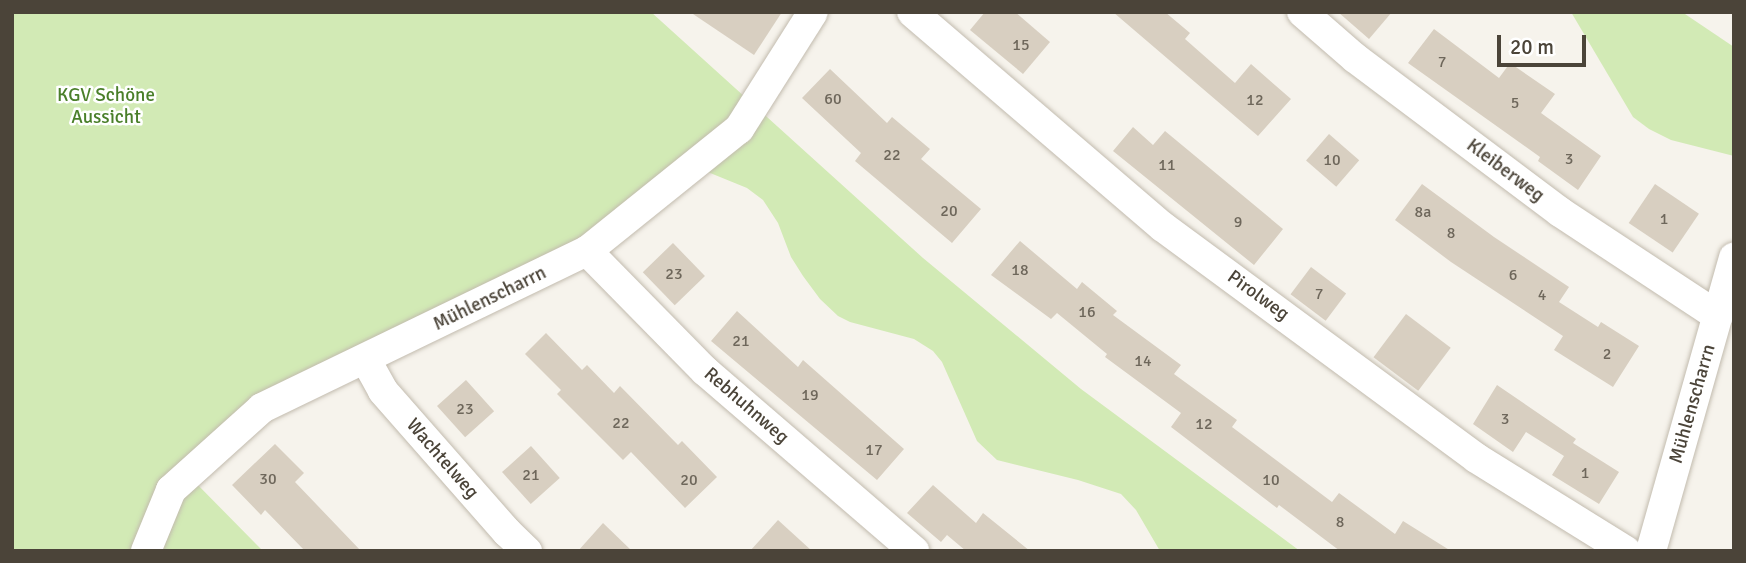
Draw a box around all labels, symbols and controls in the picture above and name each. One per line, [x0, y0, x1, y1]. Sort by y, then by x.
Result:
scale bar [1501, 21, 1590, 65]
text: 20 m [1510, 34, 1554, 60]
house number: 15 [1012, 35, 1030, 55]
house number: 7 [1438, 52, 1446, 72]
park label: KGV Schöne Aussicht [57, 85, 155, 129]
house number: 60 [824, 89, 842, 109]
house number: 12 [1246, 90, 1264, 110]
house number: 5 [1511, 93, 1519, 113]
street label: Kleiberweg [1462, 134, 1548, 208]
house number: 22 [883, 145, 901, 165]
house number: 3 [1565, 149, 1573, 169]
house number: 10 [1323, 150, 1341, 170]
house number: 11 [1158, 155, 1176, 175]
house number: 20 [940, 201, 958, 221]
house number: 8a [1415, 202, 1431, 222]
house number: 1 [1660, 209, 1668, 229]
house number: 9 [1234, 212, 1242, 232]
house number: 8 [1447, 223, 1455, 243]
house number: 18 [1011, 260, 1029, 280]
street label: Mühlenscharrn [430, 262, 550, 336]
house number: 23 [665, 264, 683, 284]
house number: 6 [1509, 265, 1517, 285]
street label: Pirolweg [1223, 266, 1293, 326]
house number: 7 [1315, 284, 1323, 304]
house number: 4 [1538, 285, 1546, 305]
house number: 16 [1078, 302, 1096, 322]
house number: 21 [732, 331, 750, 351]
street label: Mühlenscharrn [1665, 342, 1721, 466]
house number: 2 [1603, 344, 1611, 364]
house number: 14 [1134, 351, 1152, 371]
street label: Rebhuhnweg [699, 363, 793, 449]
house number: 19 [801, 385, 819, 405]
house number: 23 [456, 399, 474, 419]
house number: 3 [1501, 409, 1509, 429]
house number: 22 [612, 413, 630, 433]
street label: Wachtelweg [401, 414, 483, 504]
house number: 12 [1195, 414, 1213, 434]
house number: 17 [865, 440, 883, 460]
house number: 1 [1581, 463, 1589, 483]
house number: 21 [522, 465, 540, 485]
house number: 30 [259, 469, 277, 489]
house number: 20 [680, 470, 698, 490]
house number: 10 [1262, 470, 1280, 490]
house number: 8 [1336, 512, 1344, 532]

